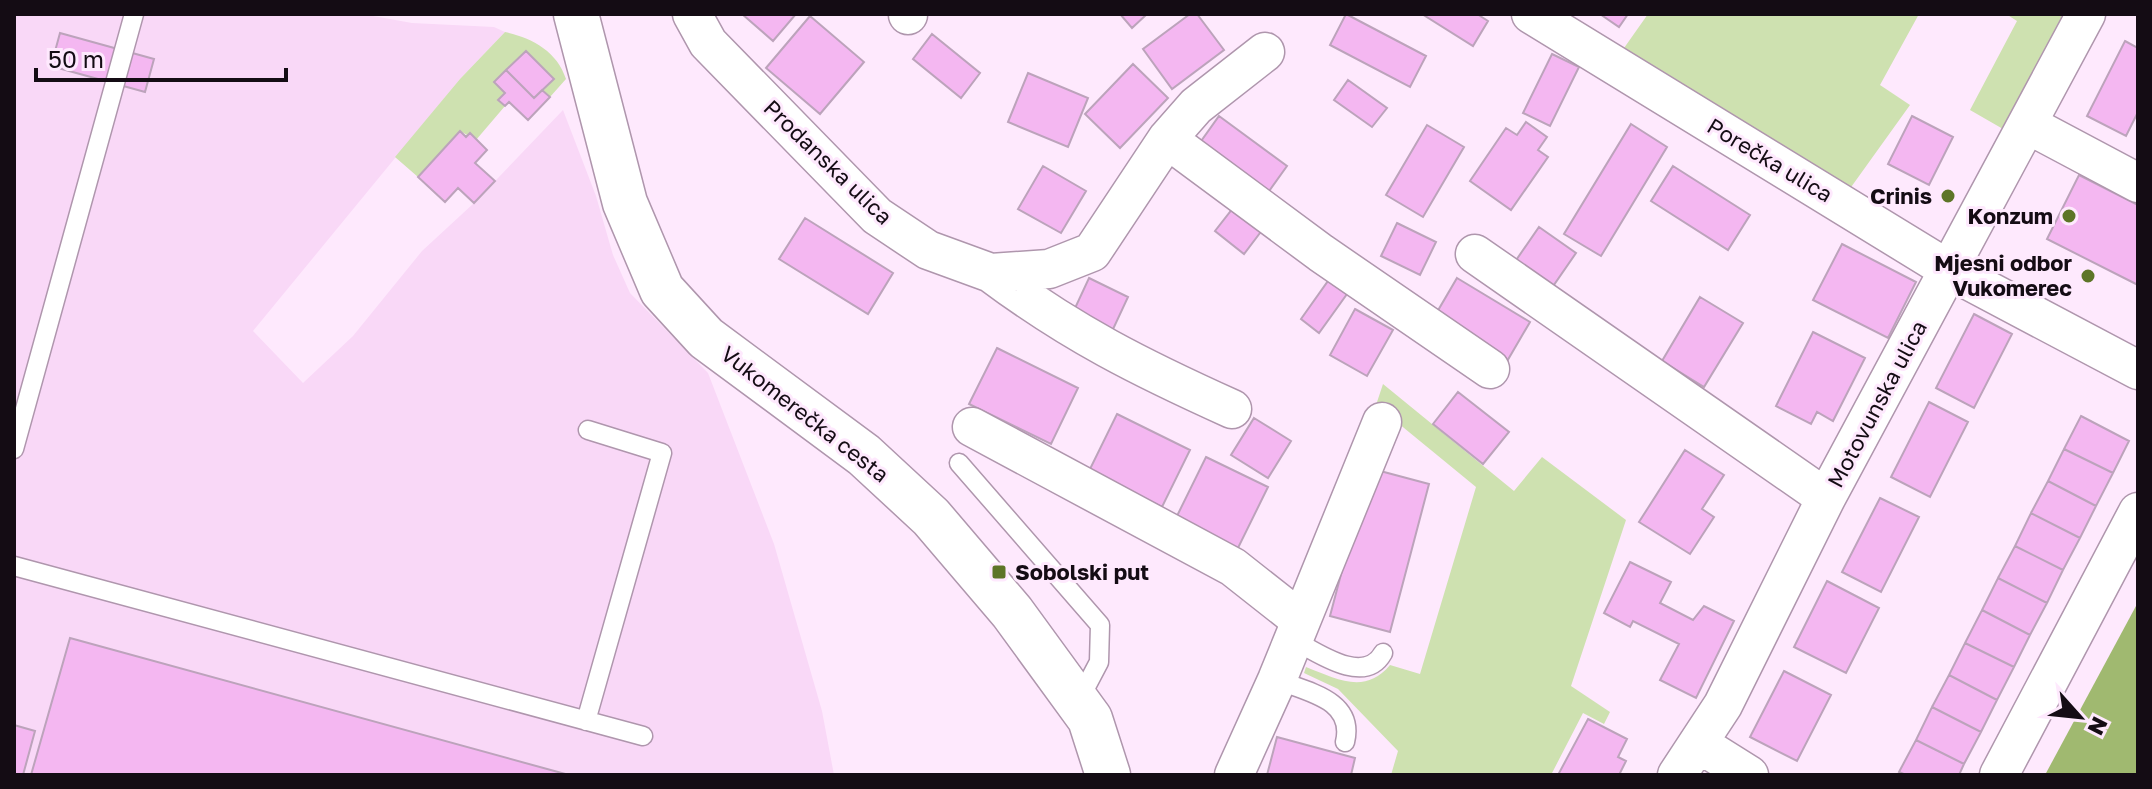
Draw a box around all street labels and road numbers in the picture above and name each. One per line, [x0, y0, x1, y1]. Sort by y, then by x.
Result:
street label: Prodanska ulica [759, 94, 898, 230]
street label: Porečka ulica [1703, 112, 1838, 208]
street label: Motovunska ulica [1821, 316, 1932, 492]
street label: Vukomerečka cesta [716, 340, 895, 487]

